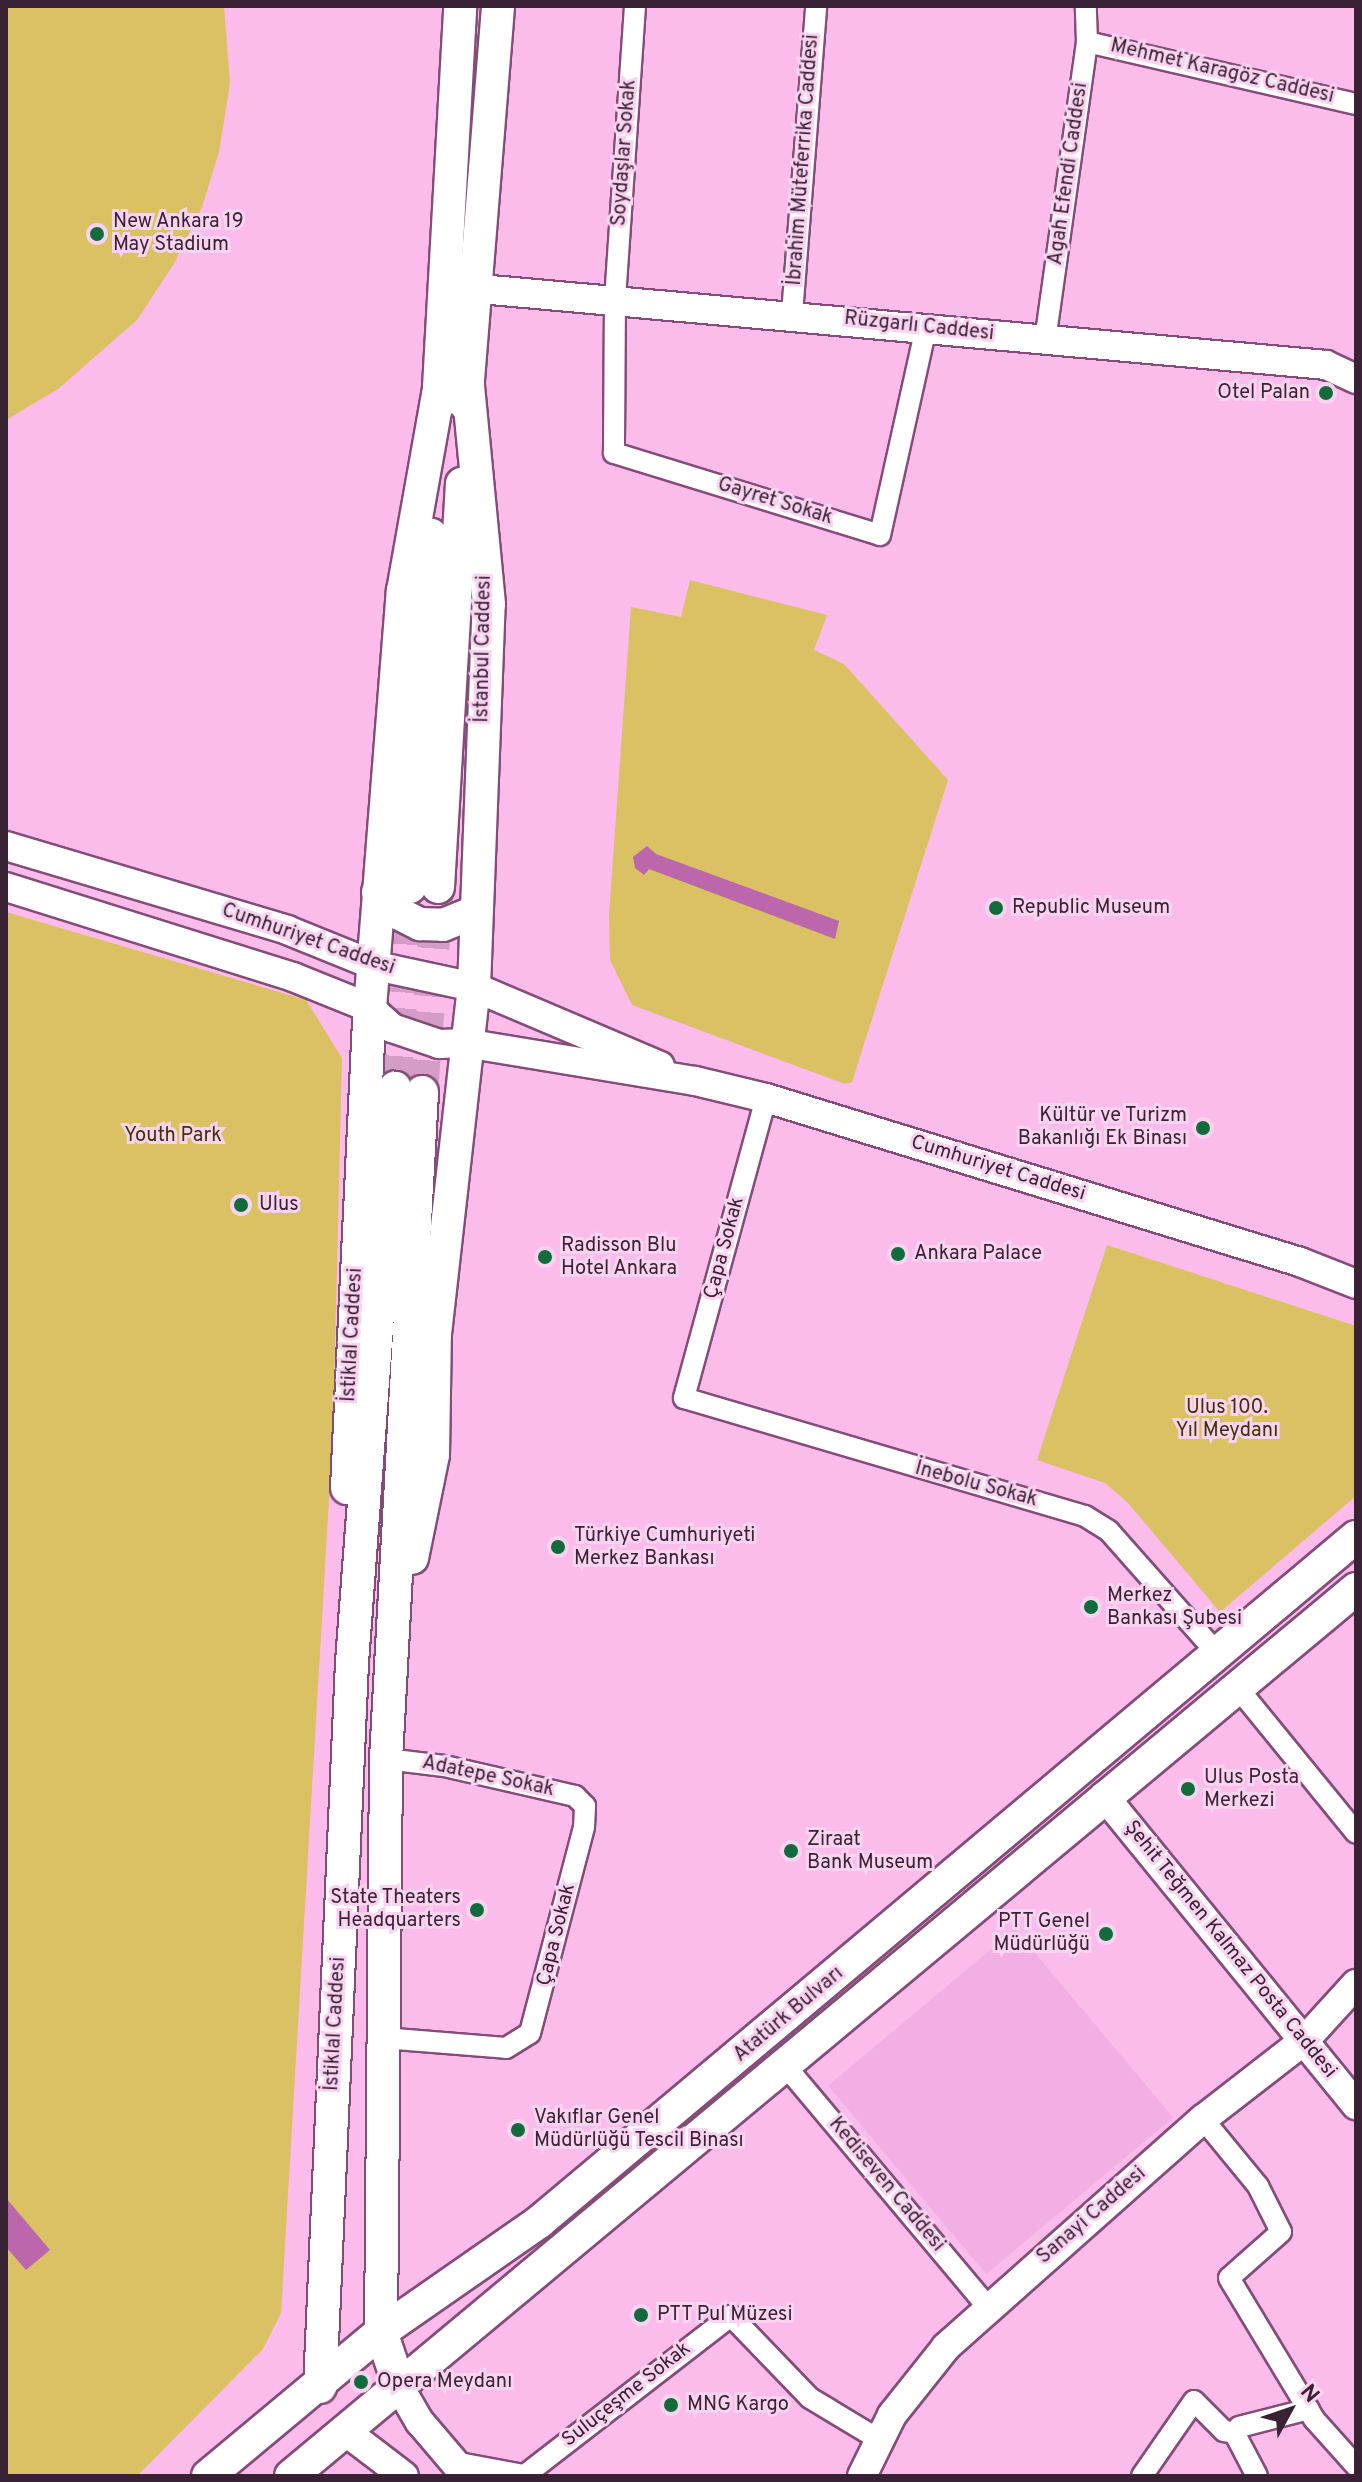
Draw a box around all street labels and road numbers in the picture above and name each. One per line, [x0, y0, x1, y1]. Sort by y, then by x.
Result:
street label: İbrahim Müteferrika Caddesi [783, 34, 825, 286]
street label: Mehmet Karagöz Caddesi [1108, 35, 1336, 109]
street label: Soydaşlar Sokak [608, 79, 642, 227]
street label: Agah Efendi Caddesi [1044, 81, 1094, 267]
street label: Rüzgarlı Caddesi [843, 307, 995, 347]
street label: Gayret Sokak [715, 473, 835, 531]
street label: İstanbul Caddesi [471, 575, 497, 723]
street label: Cumhuriyet Caddesi [218, 899, 398, 981]
street label: Cumhuriyet Caddesi [908, 1131, 1088, 1207]
street label: Çapa Sokak [700, 1194, 750, 1302]
street label: İstiklal Caddesi [338, 1267, 368, 1403]
street label: İnebolu Sokak [912, 1457, 1040, 1513]
street label: Adatepe Sokak [420, 1751, 556, 1803]
street label: Şehit Teğmen Kalmaz Posta Caddesi [1118, 1816, 1342, 2084]
street label: Çapa Sokak [533, 1881, 581, 1989]
street label: İstiklal Caddesi [321, 1956, 351, 2092]
street label: Atatürk Bulvarı [729, 1962, 849, 2068]
street label: Kediseven Caddesi [823, 2113, 949, 2257]
street label: Sanayi Caddesi [1033, 2162, 1151, 2270]
street label: Suluçeşme Sokak [558, 2337, 696, 2453]

